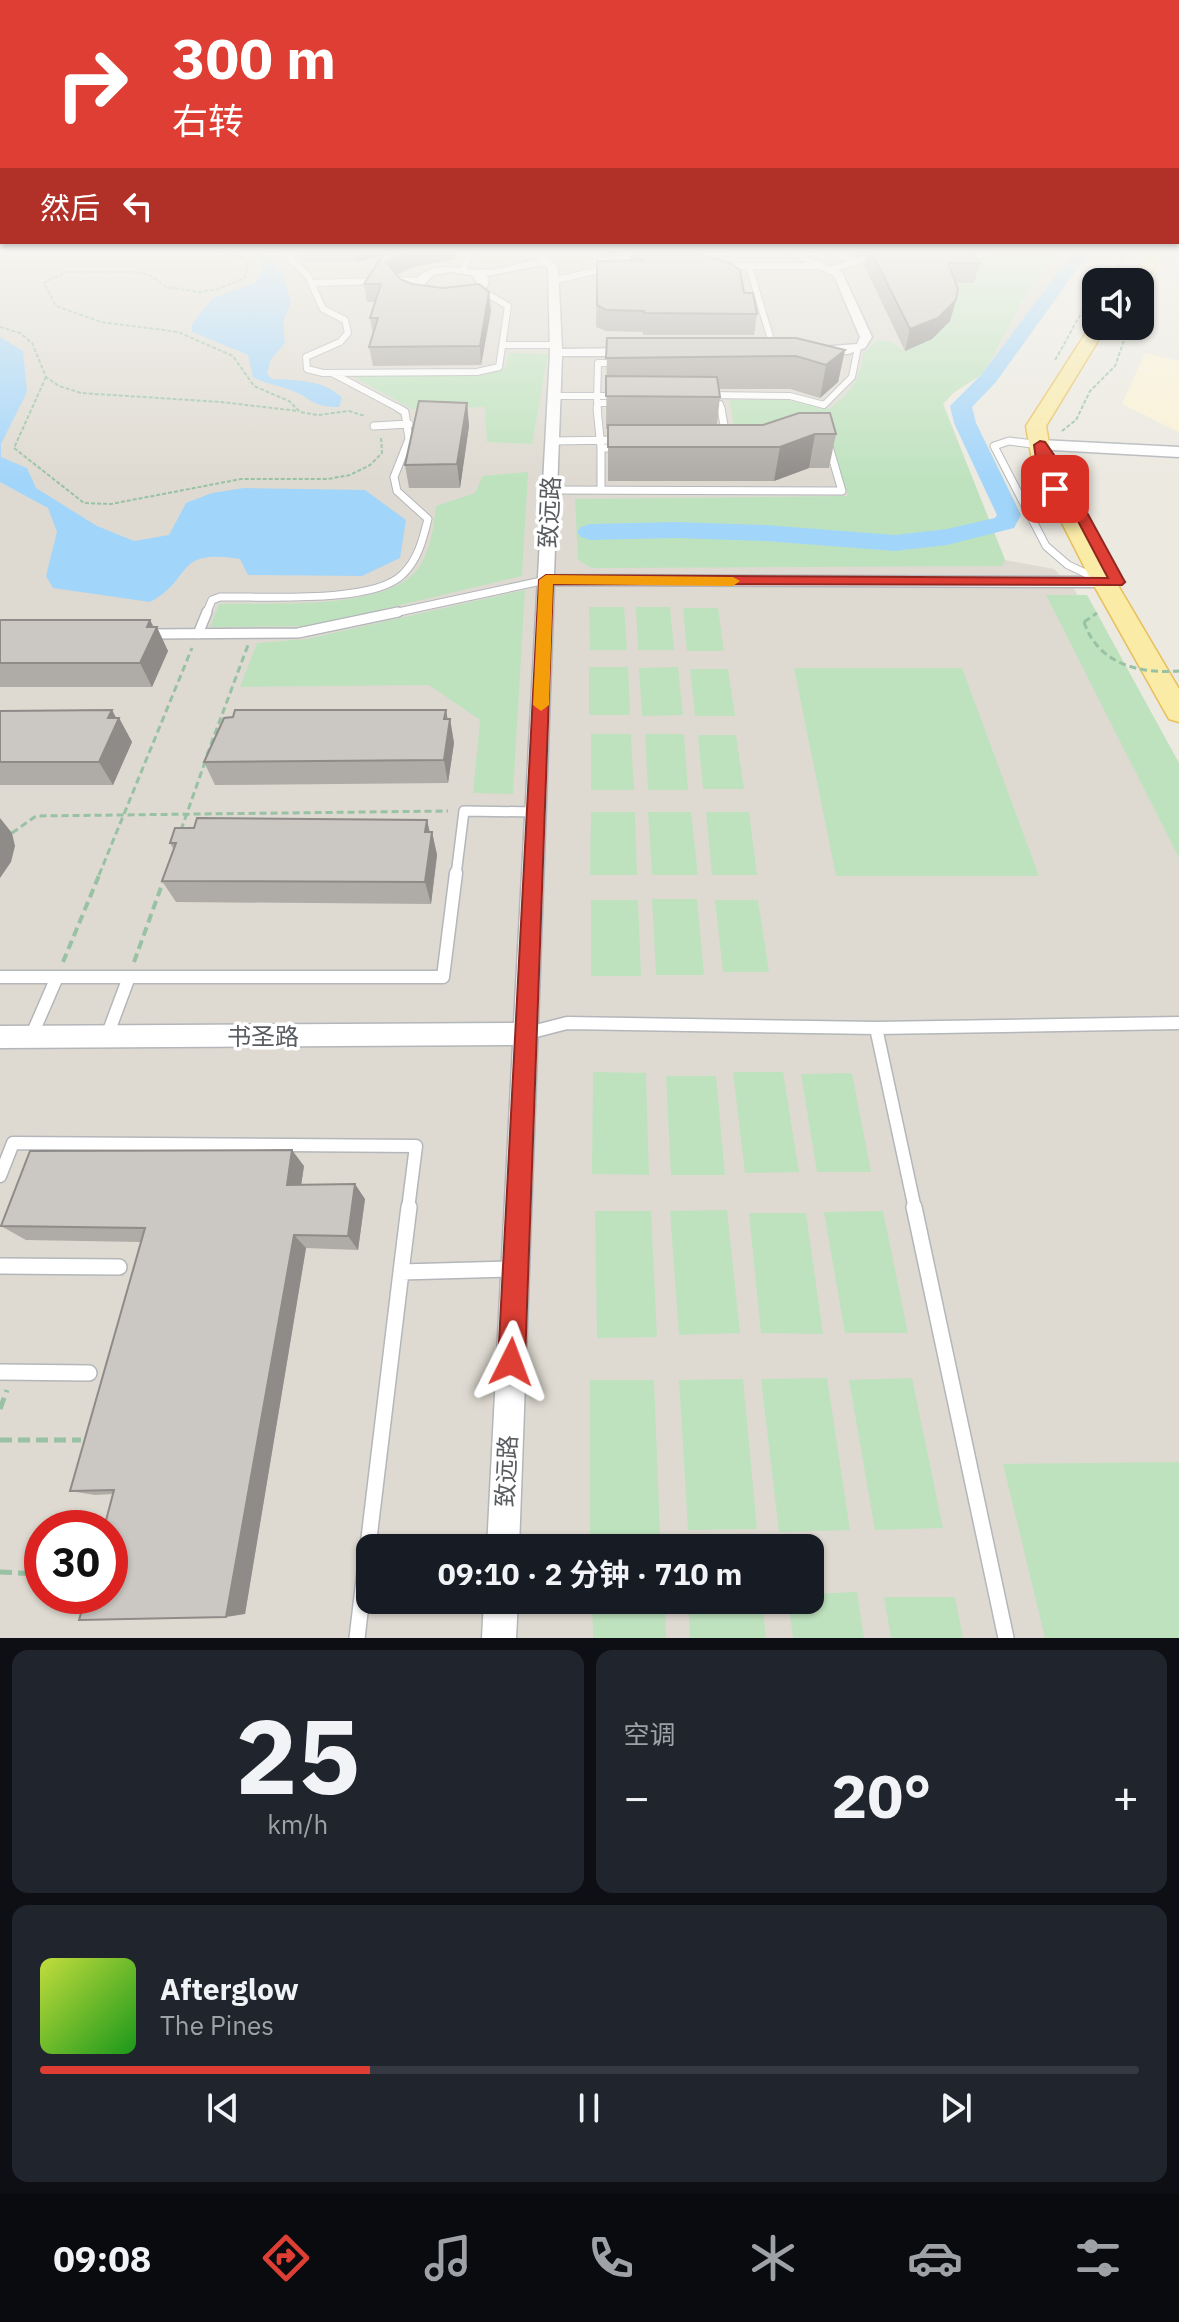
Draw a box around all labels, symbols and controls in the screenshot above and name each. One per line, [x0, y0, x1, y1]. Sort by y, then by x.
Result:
text: 300 m [172, 22, 336, 94]
icon: right [40, 32, 144, 136]
text: 右转 [172, 97, 244, 144]
icon: left [116, 184, 160, 228]
text: 然后 [40, 188, 100, 227]
map controls [1082, 268, 1154, 340]
button: sound [1082, 268, 1154, 340]
pin [1021, 455, 1089, 523]
icon: arrive [1033, 467, 1077, 511]
street label: 致远路 [531, 475, 567, 549]
street label: 书圣路 [227, 1020, 299, 1052]
position arrow [469, 1320, 553, 1404]
street label: 致远路 [488, 1434, 524, 1508]
speed limit sign: 30 [24, 1510, 128, 1614]
text: 09:10 · 2 分钟 · 710 m [438, 1554, 742, 1593]
text: 25 [235, 1687, 360, 1823]
text: 空调 [624, 1717, 676, 1751]
text: 20° [831, 1756, 931, 1835]
text: − [624, 1768, 650, 1825]
text: + [1113, 1768, 1139, 1825]
text: km/h [267, 1807, 328, 1841]
text: Afterglow [160, 1969, 299, 2008]
text: The Pines [160, 2008, 274, 2042]
icon: previous [201, 2086, 245, 2130]
icon: pause [567, 2086, 611, 2130]
icon: next [934, 2086, 978, 2130]
icon: directions [258, 2230, 314, 2286]
icon: music [420, 2230, 476, 2286]
icon: phone [583, 2230, 639, 2286]
icon: climate [745, 2230, 801, 2286]
icon: car [907, 2230, 963, 2286]
icon: filters [1070, 2230, 1126, 2286]
text: 09:08 [53, 2235, 151, 2282]

